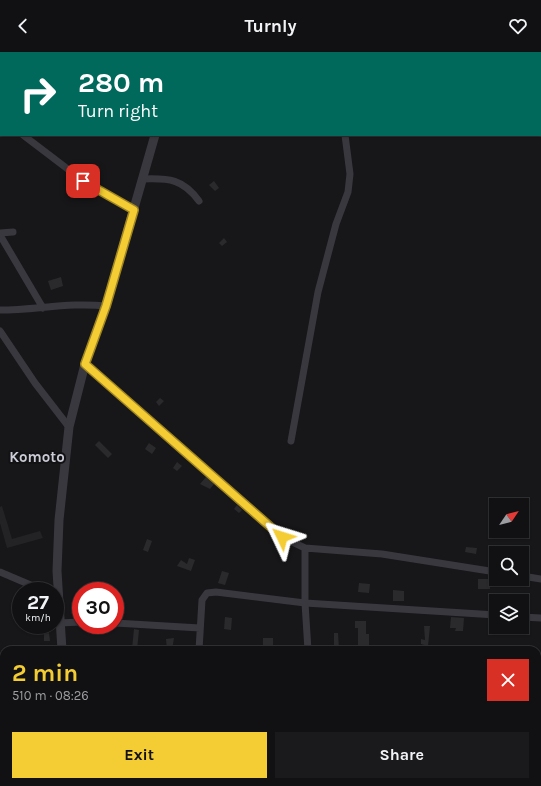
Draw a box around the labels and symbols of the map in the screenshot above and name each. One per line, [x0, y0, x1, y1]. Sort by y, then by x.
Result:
pin [66, 164, 100, 198]
district label: Komoto [9, 448, 65, 466]
north arrow [489, 498, 529, 538]
position arrow [261, 516, 303, 558]
speed limit sign: 30 [72, 582, 124, 634]

